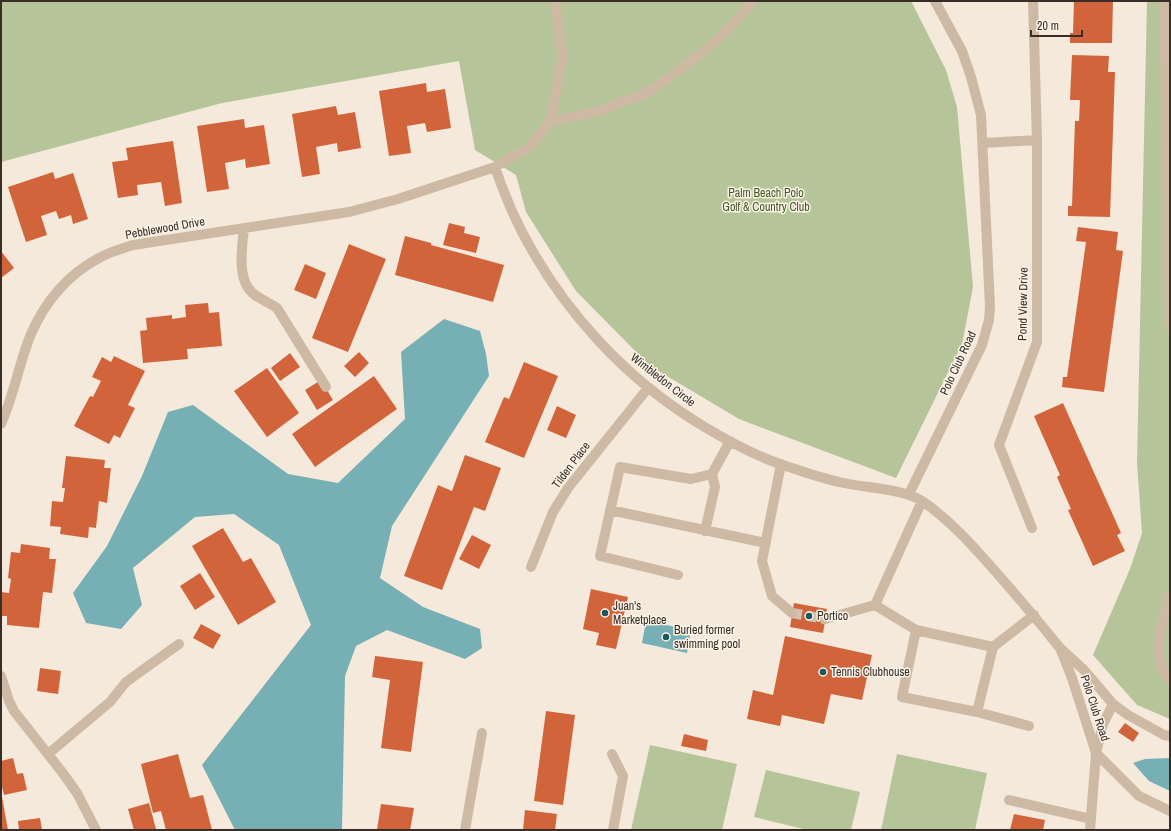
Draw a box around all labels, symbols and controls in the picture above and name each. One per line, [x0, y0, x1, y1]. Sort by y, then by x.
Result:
scale bar [1031, 12, 1082, 38]
text: 20 m [1037, 18, 1059, 34]
park label: Palm Beach Polo Golf & Country Club [722, 185, 810, 215]
street label: Pebblewood Drive [124, 213, 206, 243]
street label: Pond View Drive [1014, 267, 1032, 341]
street label: Polo Club Road [936, 328, 980, 398]
street label: Wimbledon Circle [627, 350, 699, 410]
street label: Tilden Place [548, 438, 594, 492]
place label: Juan's Marketplace [613, 598, 667, 628]
marker: Juan's Marketplace [600, 608, 610, 618]
place label: Portico [817, 608, 848, 624]
marker: Portico [804, 611, 814, 621]
place label: Buried former swimming pool [674, 622, 740, 652]
marker: Buried former swimming pool [661, 632, 671, 642]
place label: Tennis Clubhouse [831, 664, 910, 680]
marker: Tennis Clubhouse [818, 667, 828, 677]
street label: Polo Club Road [1077, 673, 1113, 743]

